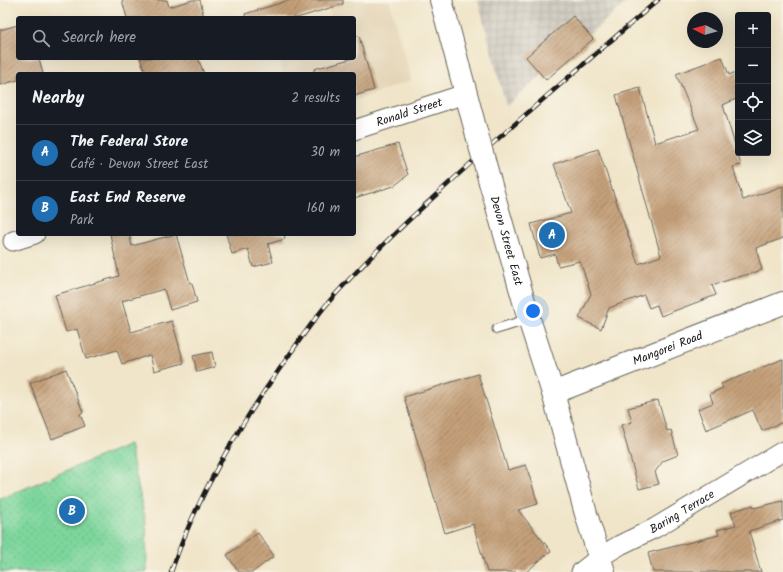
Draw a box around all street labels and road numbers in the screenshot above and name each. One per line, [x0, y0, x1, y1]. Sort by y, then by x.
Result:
street label: Ronald Street [374, 92, 445, 132]
street label: Devon Street East [485, 194, 529, 288]
street label: Mangorei Road [630, 326, 706, 370]
street label: Baring Terrace [646, 484, 719, 539]

